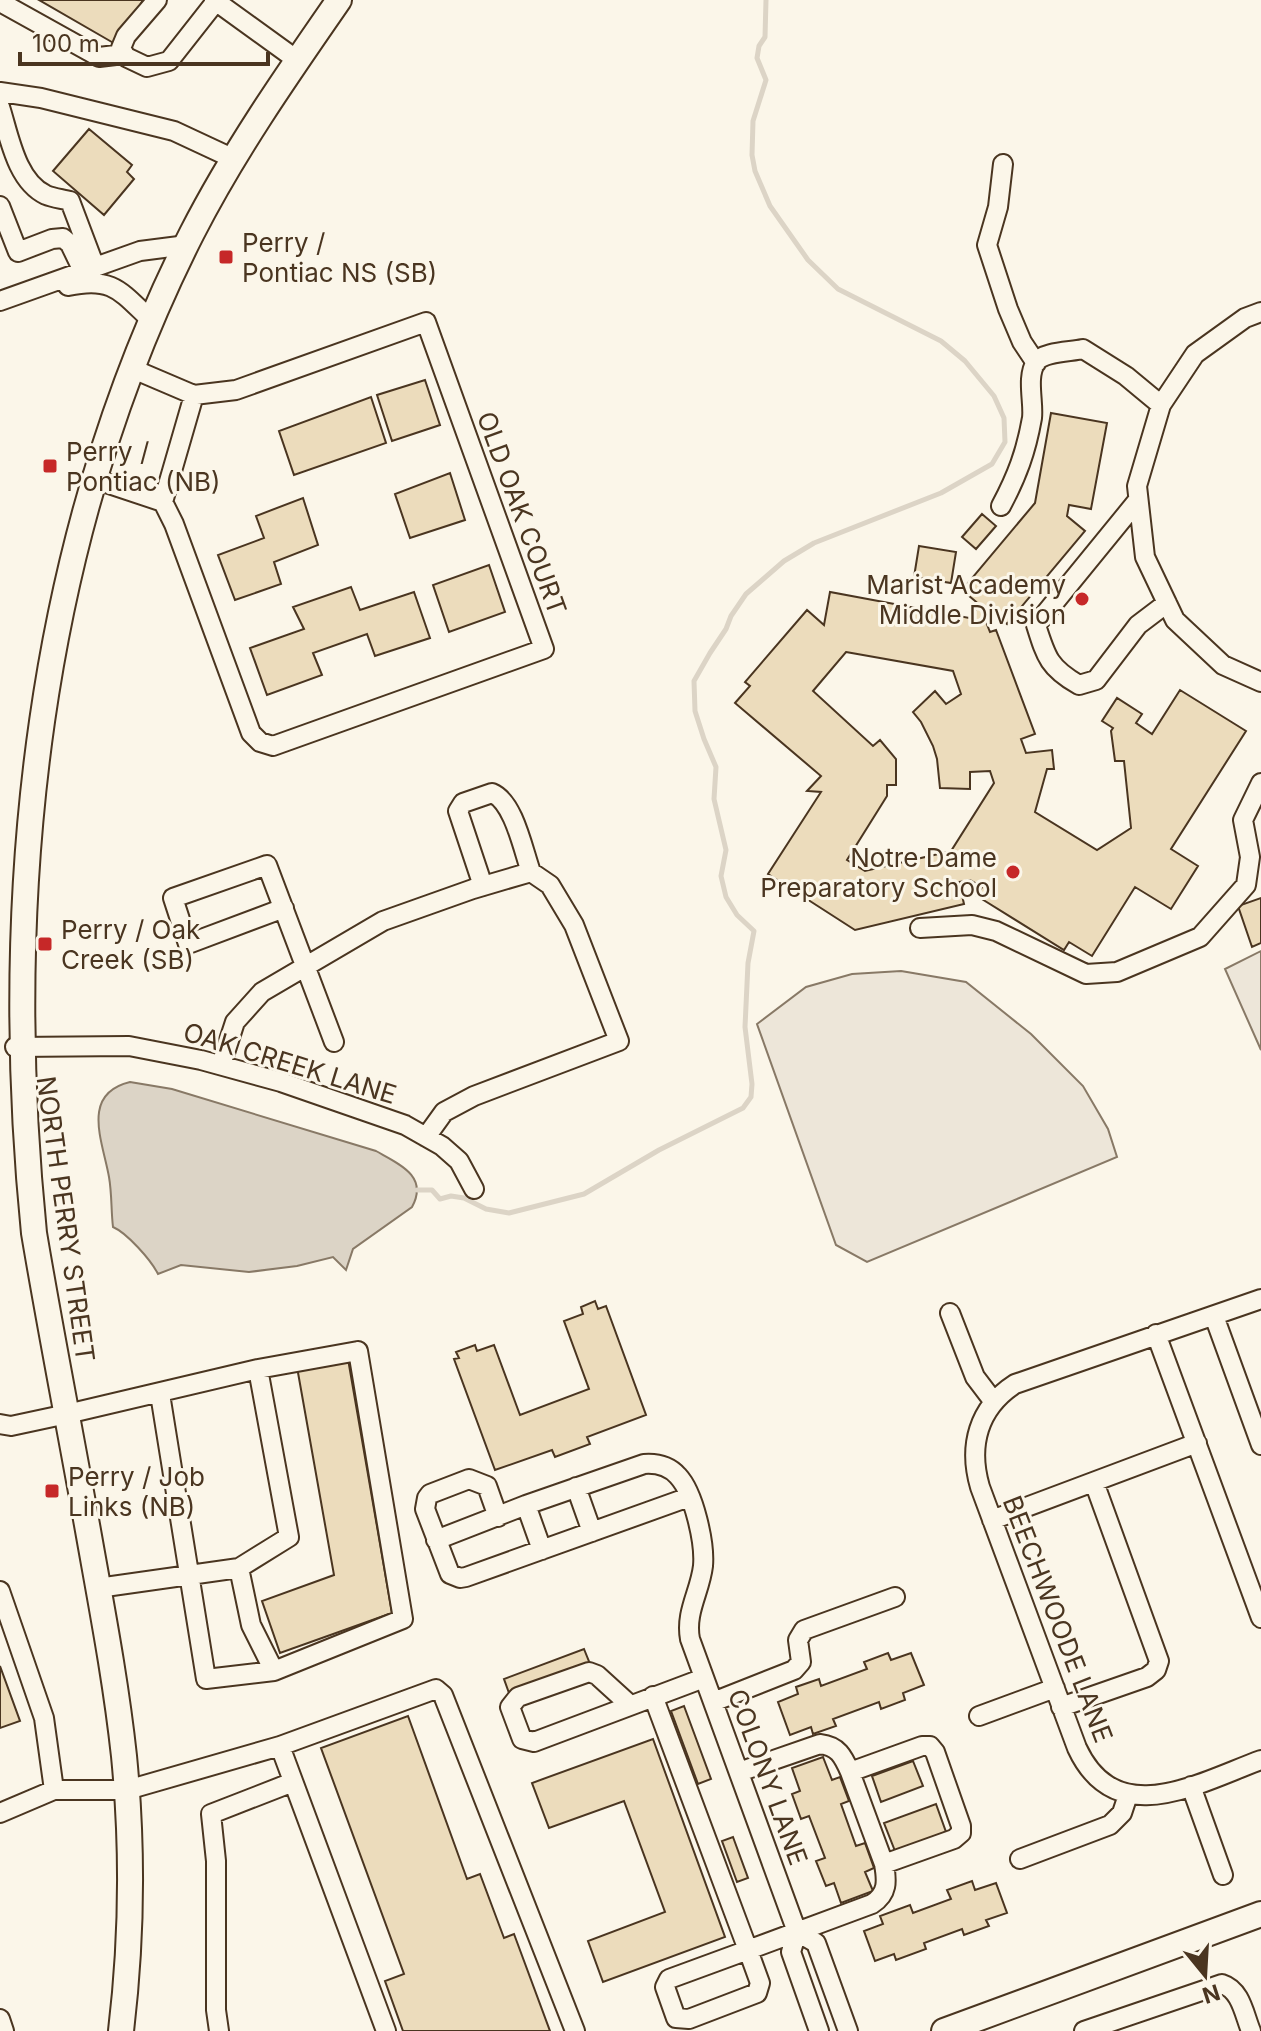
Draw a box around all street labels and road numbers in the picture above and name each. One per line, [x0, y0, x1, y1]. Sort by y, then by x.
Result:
street label: OLD OAK COURT [471, 407, 573, 619]
street label: OAK CREEK LANE [180, 1016, 400, 1110]
street label: NORTH PERRY STREET [31, 1074, 101, 1364]
street label: BEECHWOODE LANE [997, 1491, 1119, 1747]
street label: COLONY LANE [722, 1685, 814, 1869]

